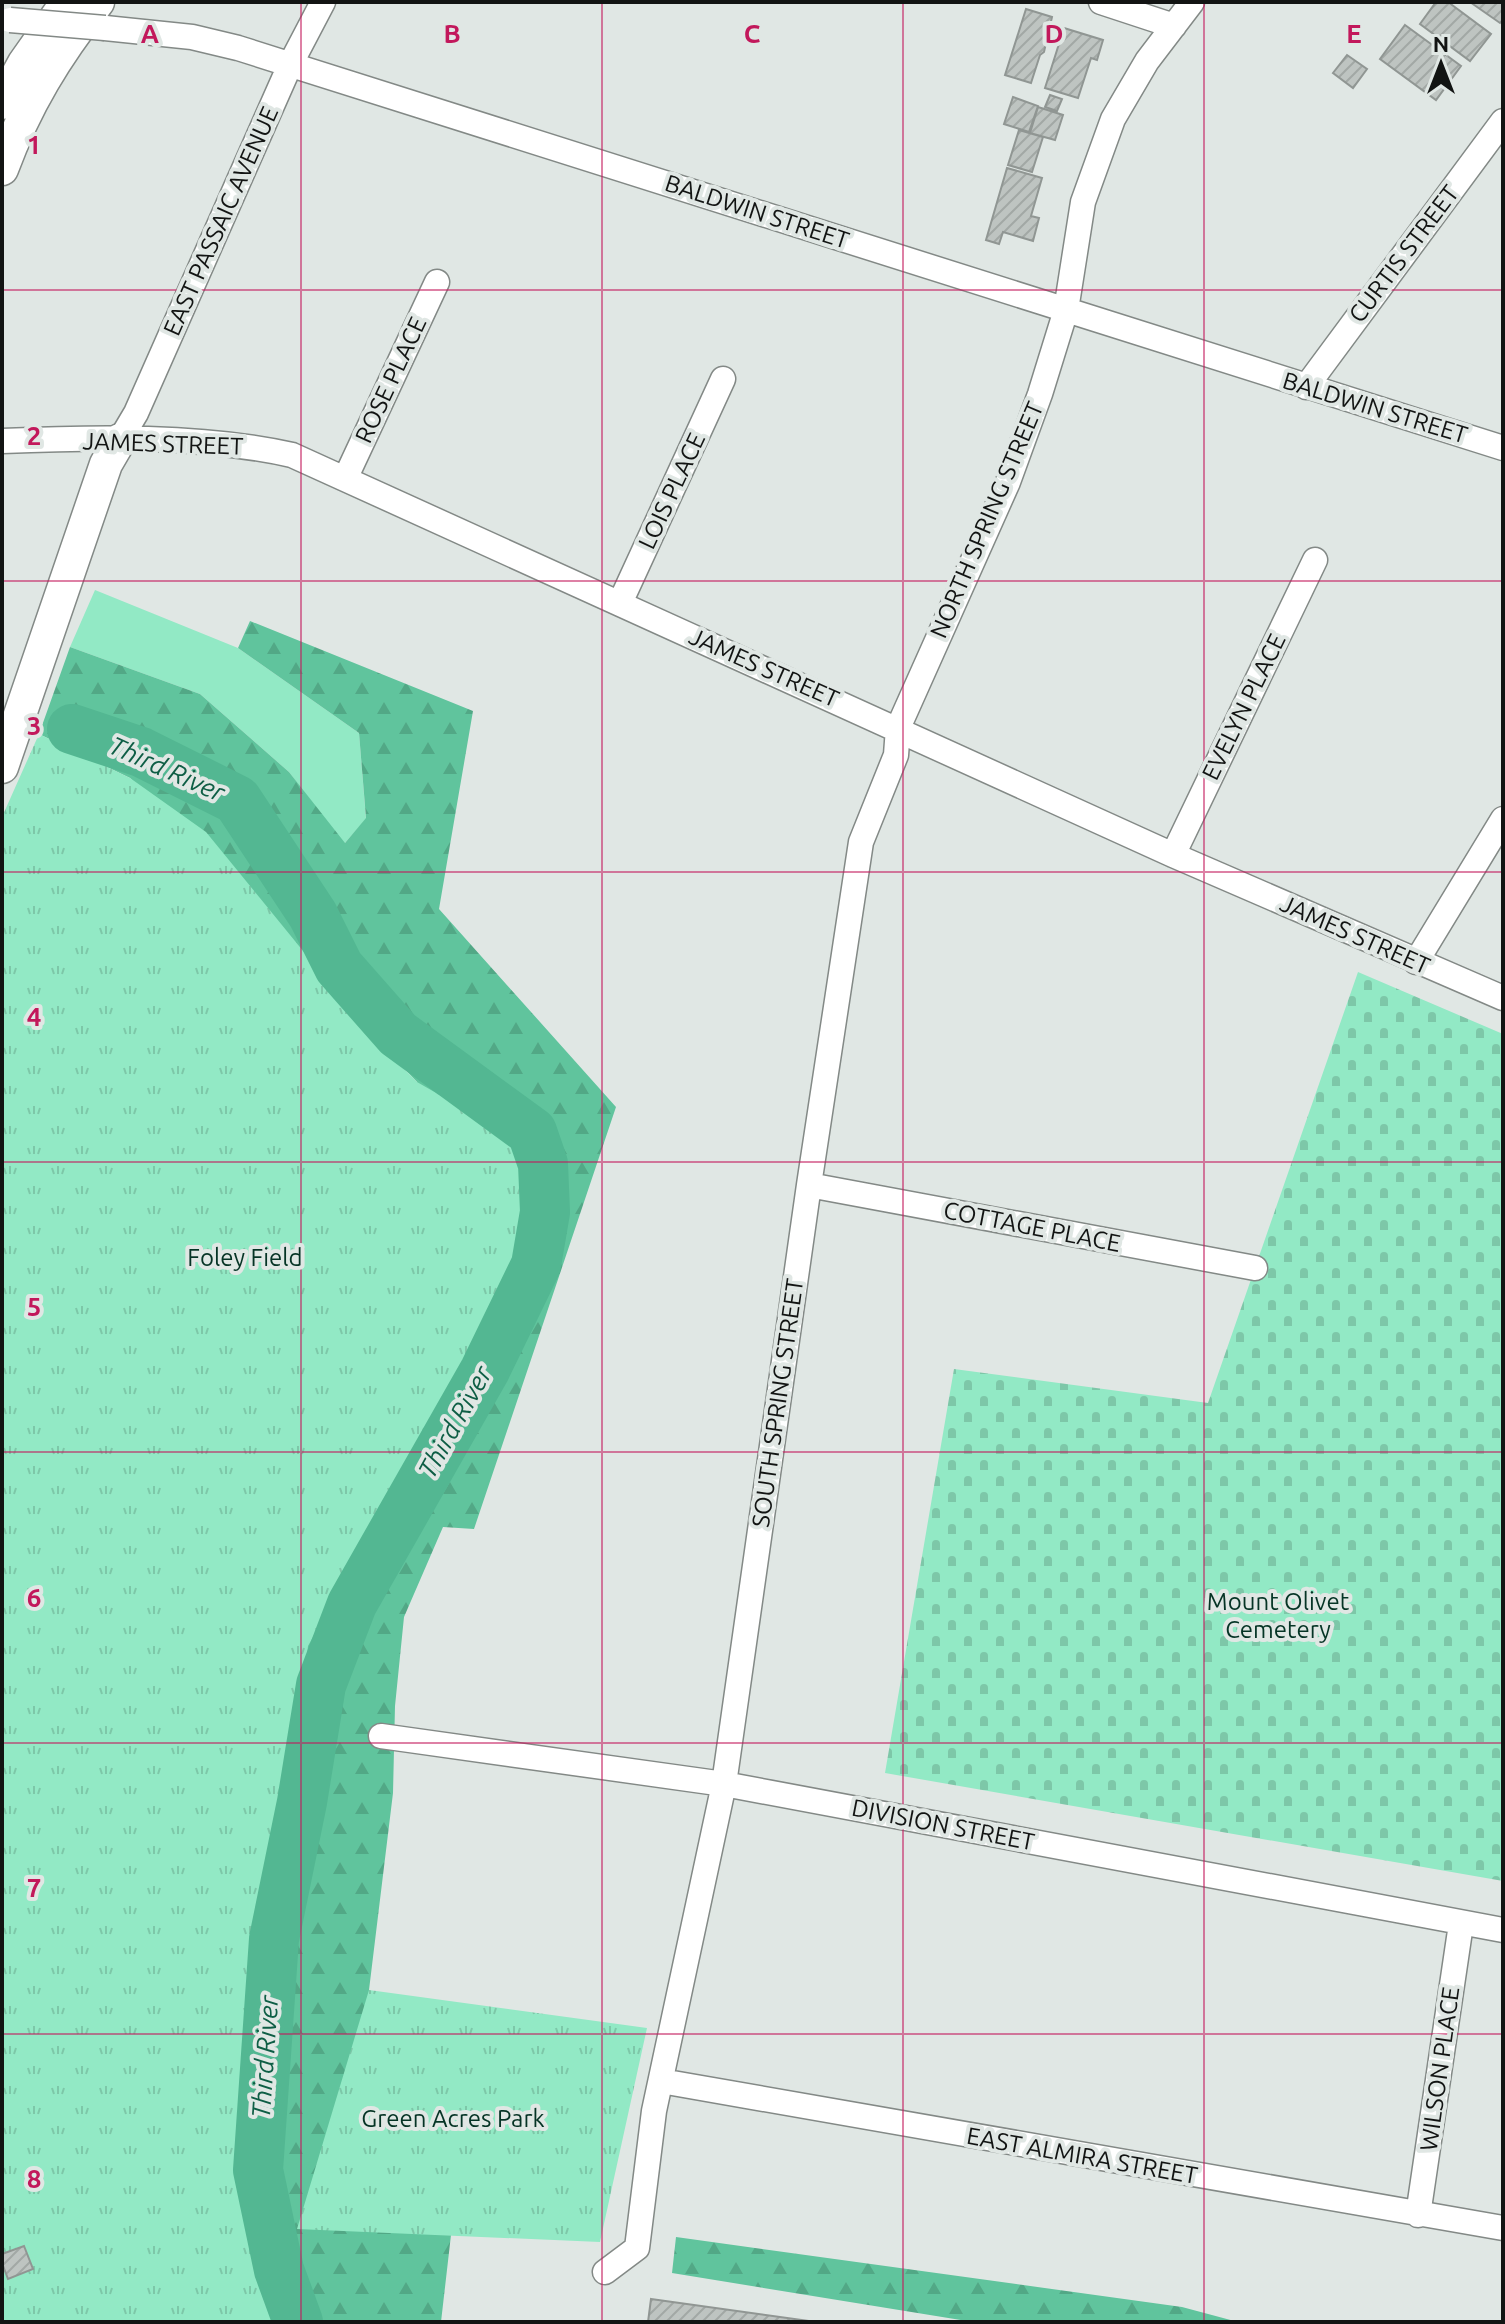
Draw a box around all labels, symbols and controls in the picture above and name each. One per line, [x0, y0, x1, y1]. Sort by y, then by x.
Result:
text: A [141, 19, 160, 48]
text: B [443, 19, 461, 48]
text: C [744, 19, 761, 48]
text: D [1045, 19, 1063, 48]
text: E [1346, 19, 1362, 48]
north arrow [1401, 24, 1481, 104]
text: N [1433, 31, 1449, 56]
street label: EAST PASSAIC AVENUE [158, 102, 283, 339]
text: 1 [27, 130, 41, 159]
street label: BALDWIN STREET [662, 169, 853, 254]
street label: CURTIS STREET [1343, 180, 1464, 328]
street label: ROSE PLACE [350, 313, 431, 447]
street label: BALDWIN STREET [1279, 367, 1471, 448]
street label: NORTH SPRING STREET [924, 398, 1049, 642]
text: 2 [27, 421, 41, 450]
street label: JAMES STREET [82, 427, 244, 460]
street label: LOIS PLACE [633, 428, 710, 553]
street label: JAMES STREET [685, 622, 843, 713]
street label: EVELYN PLACE [1197, 629, 1291, 784]
text: 3 [27, 711, 41, 740]
water label: Third River [105, 730, 230, 807]
street label: JAMES STREET [1276, 889, 1434, 980]
text: 4 [27, 1002, 41, 1031]
street label: COTTAGE PLACE [941, 1196, 1123, 1257]
park label: Foley Field [187, 1244, 303, 1271]
street label: SOUTH SPRING STREET [747, 1277, 808, 1529]
text: 5 [27, 1292, 41, 1321]
water label: Third River [412, 1360, 498, 1483]
text: 6 [27, 1583, 41, 1612]
park label: Mount Olivet Cemetery [1207, 1588, 1350, 1643]
street label: DIVISION STREET [849, 1794, 1037, 1855]
text: 7 [27, 1873, 41, 1902]
street label: WILSON PLACE [1415, 1985, 1464, 2153]
water label: Third River [246, 1993, 283, 2119]
park label: Green Acres Park [361, 2105, 545, 2132]
street label: EAST ALMIRA STREET [965, 2122, 1200, 2189]
text: 8 [27, 2164, 41, 2193]

